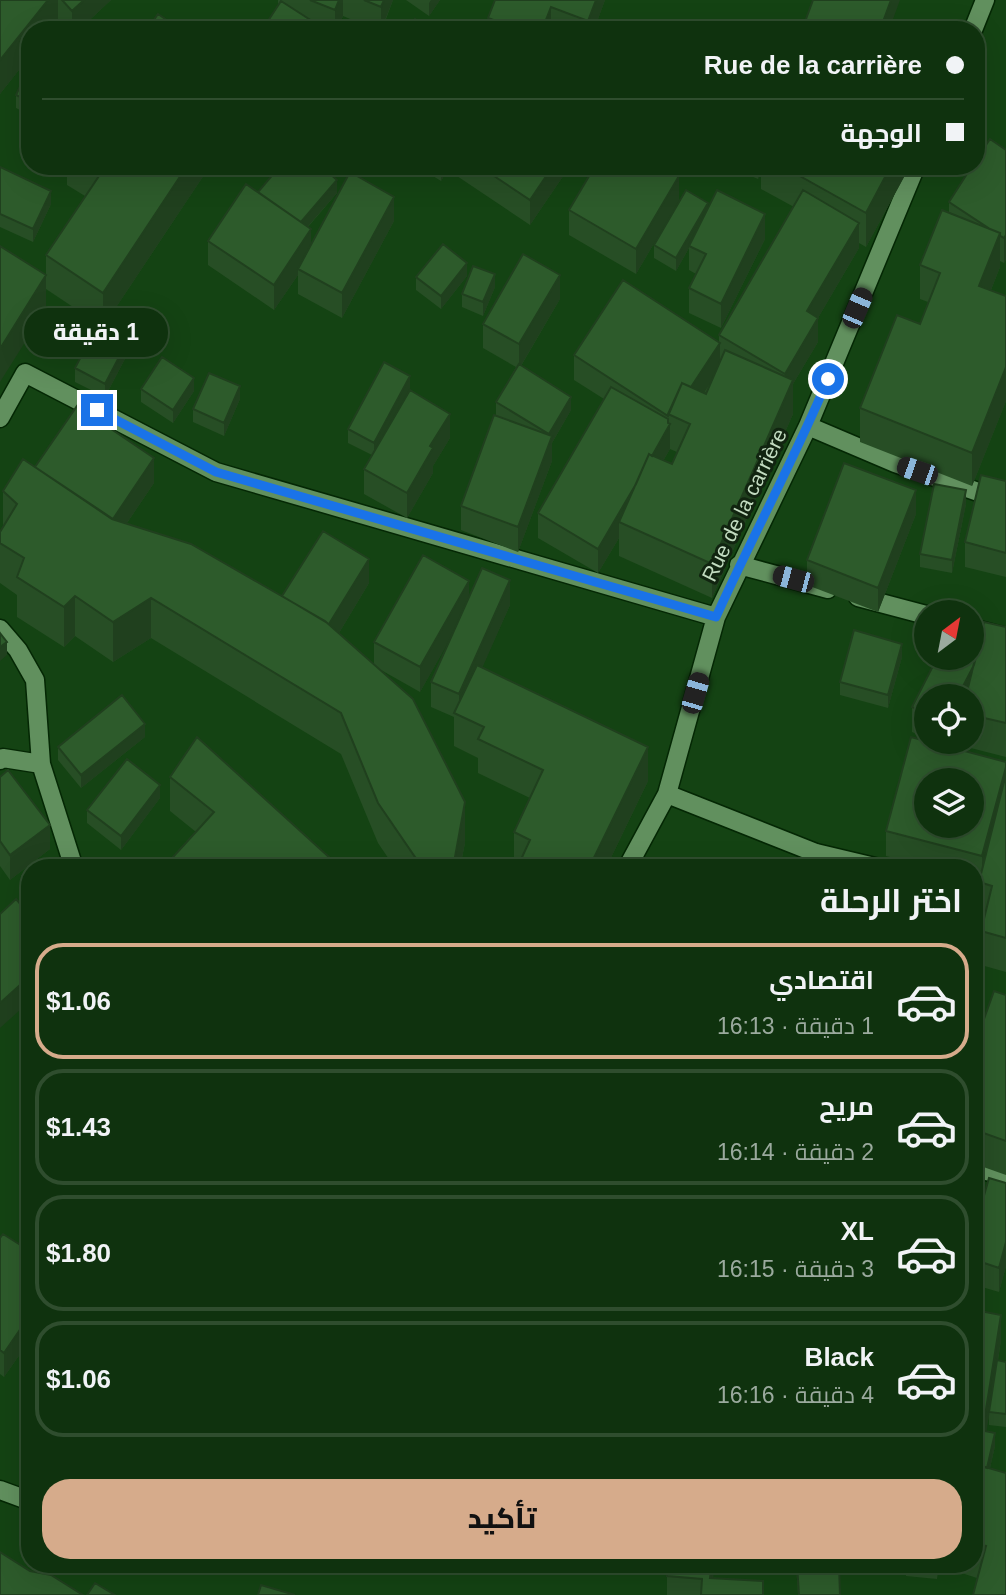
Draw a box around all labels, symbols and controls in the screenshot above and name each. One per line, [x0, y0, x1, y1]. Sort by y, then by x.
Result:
text: Rue de la carrière [704, 50, 922, 80]
text: الوجهة [841, 118, 922, 148]
car [840, 285, 875, 331]
callout: 1 دقيقة [25, 308, 169, 358]
text: 1 دقيقة [53, 319, 139, 345]
route start [812, 363, 844, 395]
route end [81, 394, 113, 426]
street label: Rue de la carrière [697, 425, 791, 585]
car [894, 454, 941, 488]
car [770, 563, 817, 595]
north arrow [914, 600, 984, 670]
map controls [914, 600, 984, 838]
car [680, 670, 711, 716]
button: locate [914, 684, 984, 754]
button: layers [914, 768, 984, 838]
text: اختر الرحلة [820, 883, 962, 919]
text: اقتصادي [769, 965, 874, 995]
icon: car [895, 970, 958, 1033]
text: $1.06 [46, 986, 111, 1016]
text: 1 دقيقة · 16:13 [717, 1013, 874, 1039]
text: مريح [819, 1091, 874, 1121]
icon: car [895, 1096, 958, 1159]
text: $1.43 [46, 1112, 111, 1142]
text: 2 دقيقة · 16:14 [717, 1139, 874, 1165]
text: XL [841, 1216, 874, 1246]
icon: car [895, 1222, 958, 1285]
text: $1.80 [46, 1238, 111, 1268]
text: 3 دقيقة · 16:15 [717, 1256, 874, 1282]
text: Black [805, 1342, 874, 1372]
icon: car [895, 1348, 958, 1411]
text: $1.06 [46, 1364, 111, 1394]
text: 4 دقيقة · 16:16 [717, 1382, 874, 1408]
button: تأكيد [42, 1479, 962, 1559]

